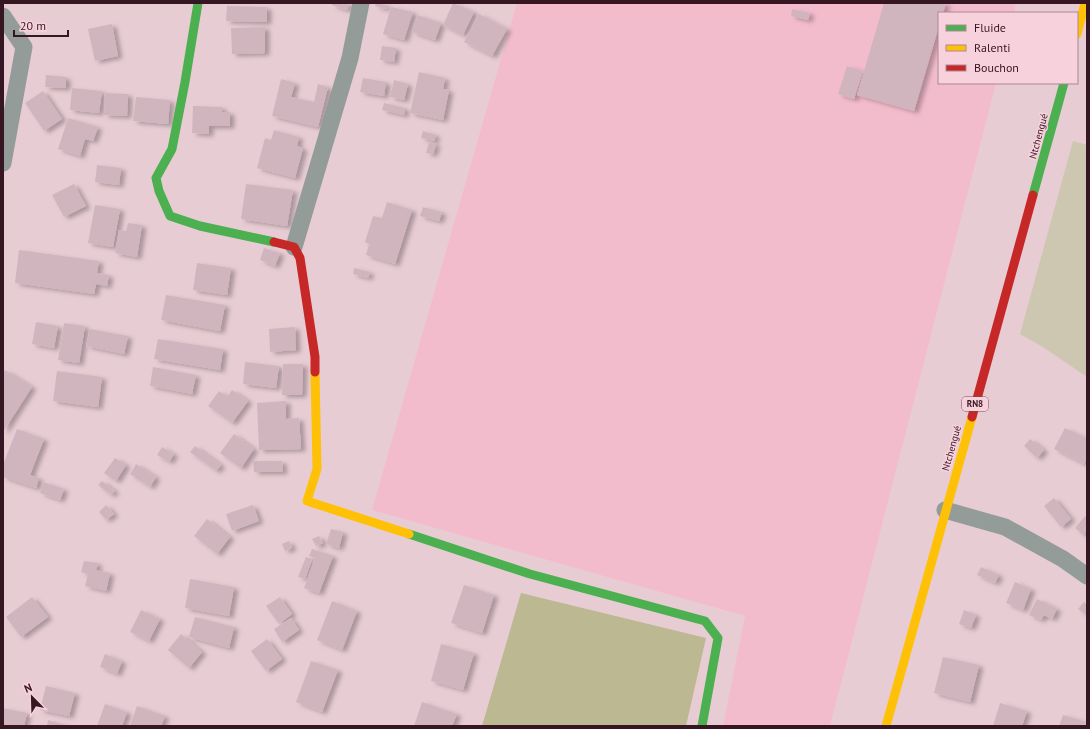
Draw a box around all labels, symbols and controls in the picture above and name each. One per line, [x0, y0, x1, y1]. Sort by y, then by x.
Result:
scale bar [14, 12, 68, 38]
legend [938, 12, 1078, 84]
text: 20 m [20, 18, 46, 33]
text: Fluide [974, 20, 1006, 35]
text: Ralenti [974, 40, 1010, 55]
text: Bouchon [974, 60, 1019, 75]
street label: Ntchengué [1026, 112, 1051, 160]
road number: RN8 [962, 397, 988, 411]
street label: Ntchengué [939, 424, 964, 472]
north arrow [12, 677, 52, 717]
text: N [22, 680, 34, 696]

